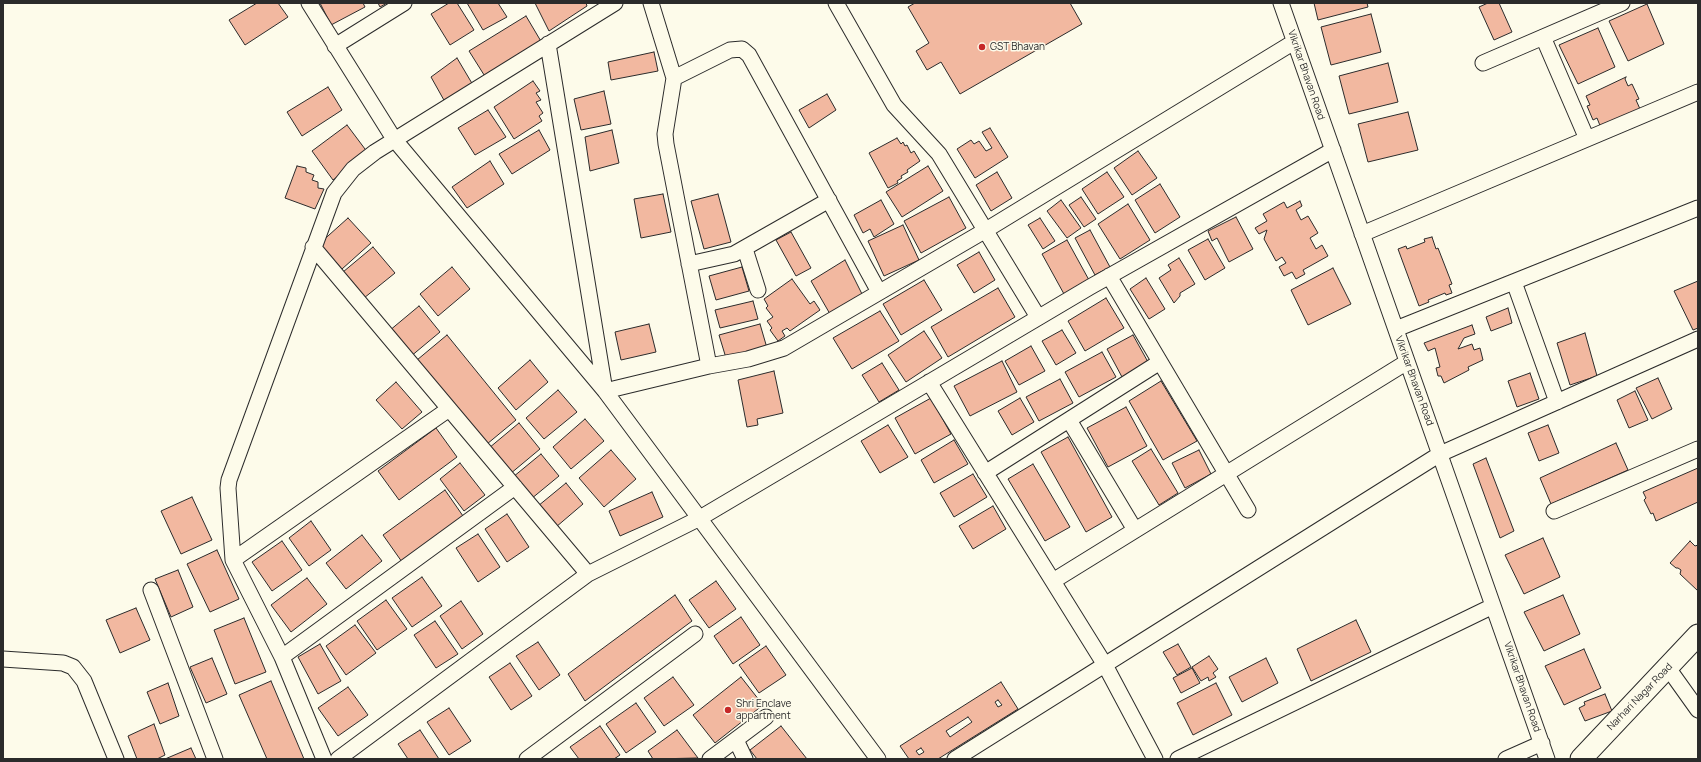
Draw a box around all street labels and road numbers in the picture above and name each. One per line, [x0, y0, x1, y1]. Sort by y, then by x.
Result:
street label: Vikrikar Bhavan Road [1285, 28, 1327, 122]
street label: Vikrikar Bhavan Road [1392, 335, 1436, 427]
street label: Vikrikar Bhavan Road [1501, 640, 1543, 734]
street label: Narhari Nagar Road [1605, 661, 1675, 733]

